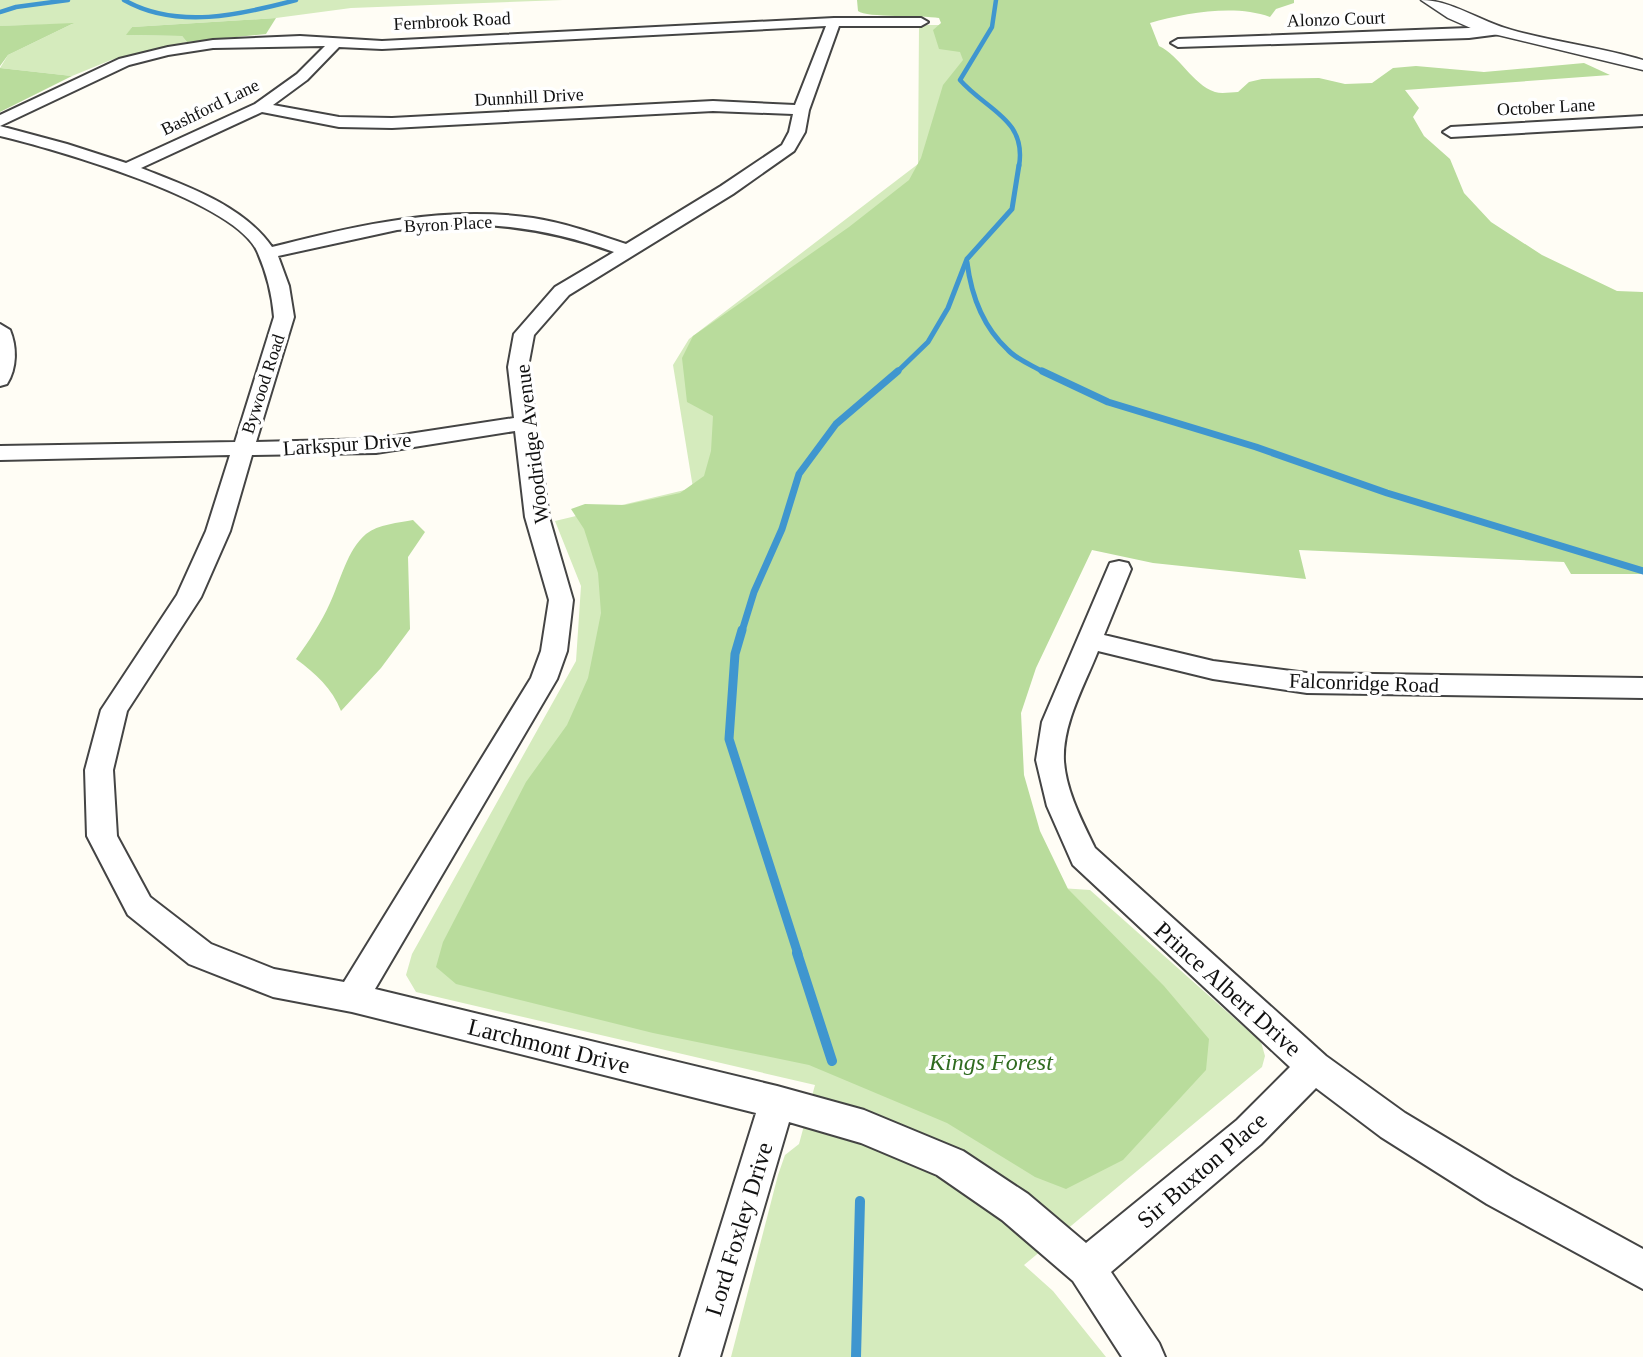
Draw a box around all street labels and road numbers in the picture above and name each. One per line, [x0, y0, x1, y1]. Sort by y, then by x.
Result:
street label: Alonzo Court [1286, 7, 1386, 31]
street label: Fernbrook Road [393, 8, 511, 34]
street label: Bashford Lane [158, 75, 262, 139]
street label: Dunnhill Drive [474, 84, 584, 110]
street label: October Lane [1496, 94, 1596, 120]
street label: Byron Place [403, 212, 493, 236]
street label: Bywood Road [237, 332, 289, 436]
street label: Woodridge Avenue [510, 363, 554, 525]
street label: Larkspur Drive [282, 428, 412, 460]
street label: Falconridge Road [1289, 668, 1440, 698]
street label: Prince Albert Drive [1149, 916, 1307, 1062]
street label: Larchmont Drive [465, 1013, 633, 1079]
street label: Sir Buxton Place [1132, 1107, 1272, 1233]
street label: Lord Foxley Drive [700, 1139, 778, 1319]

